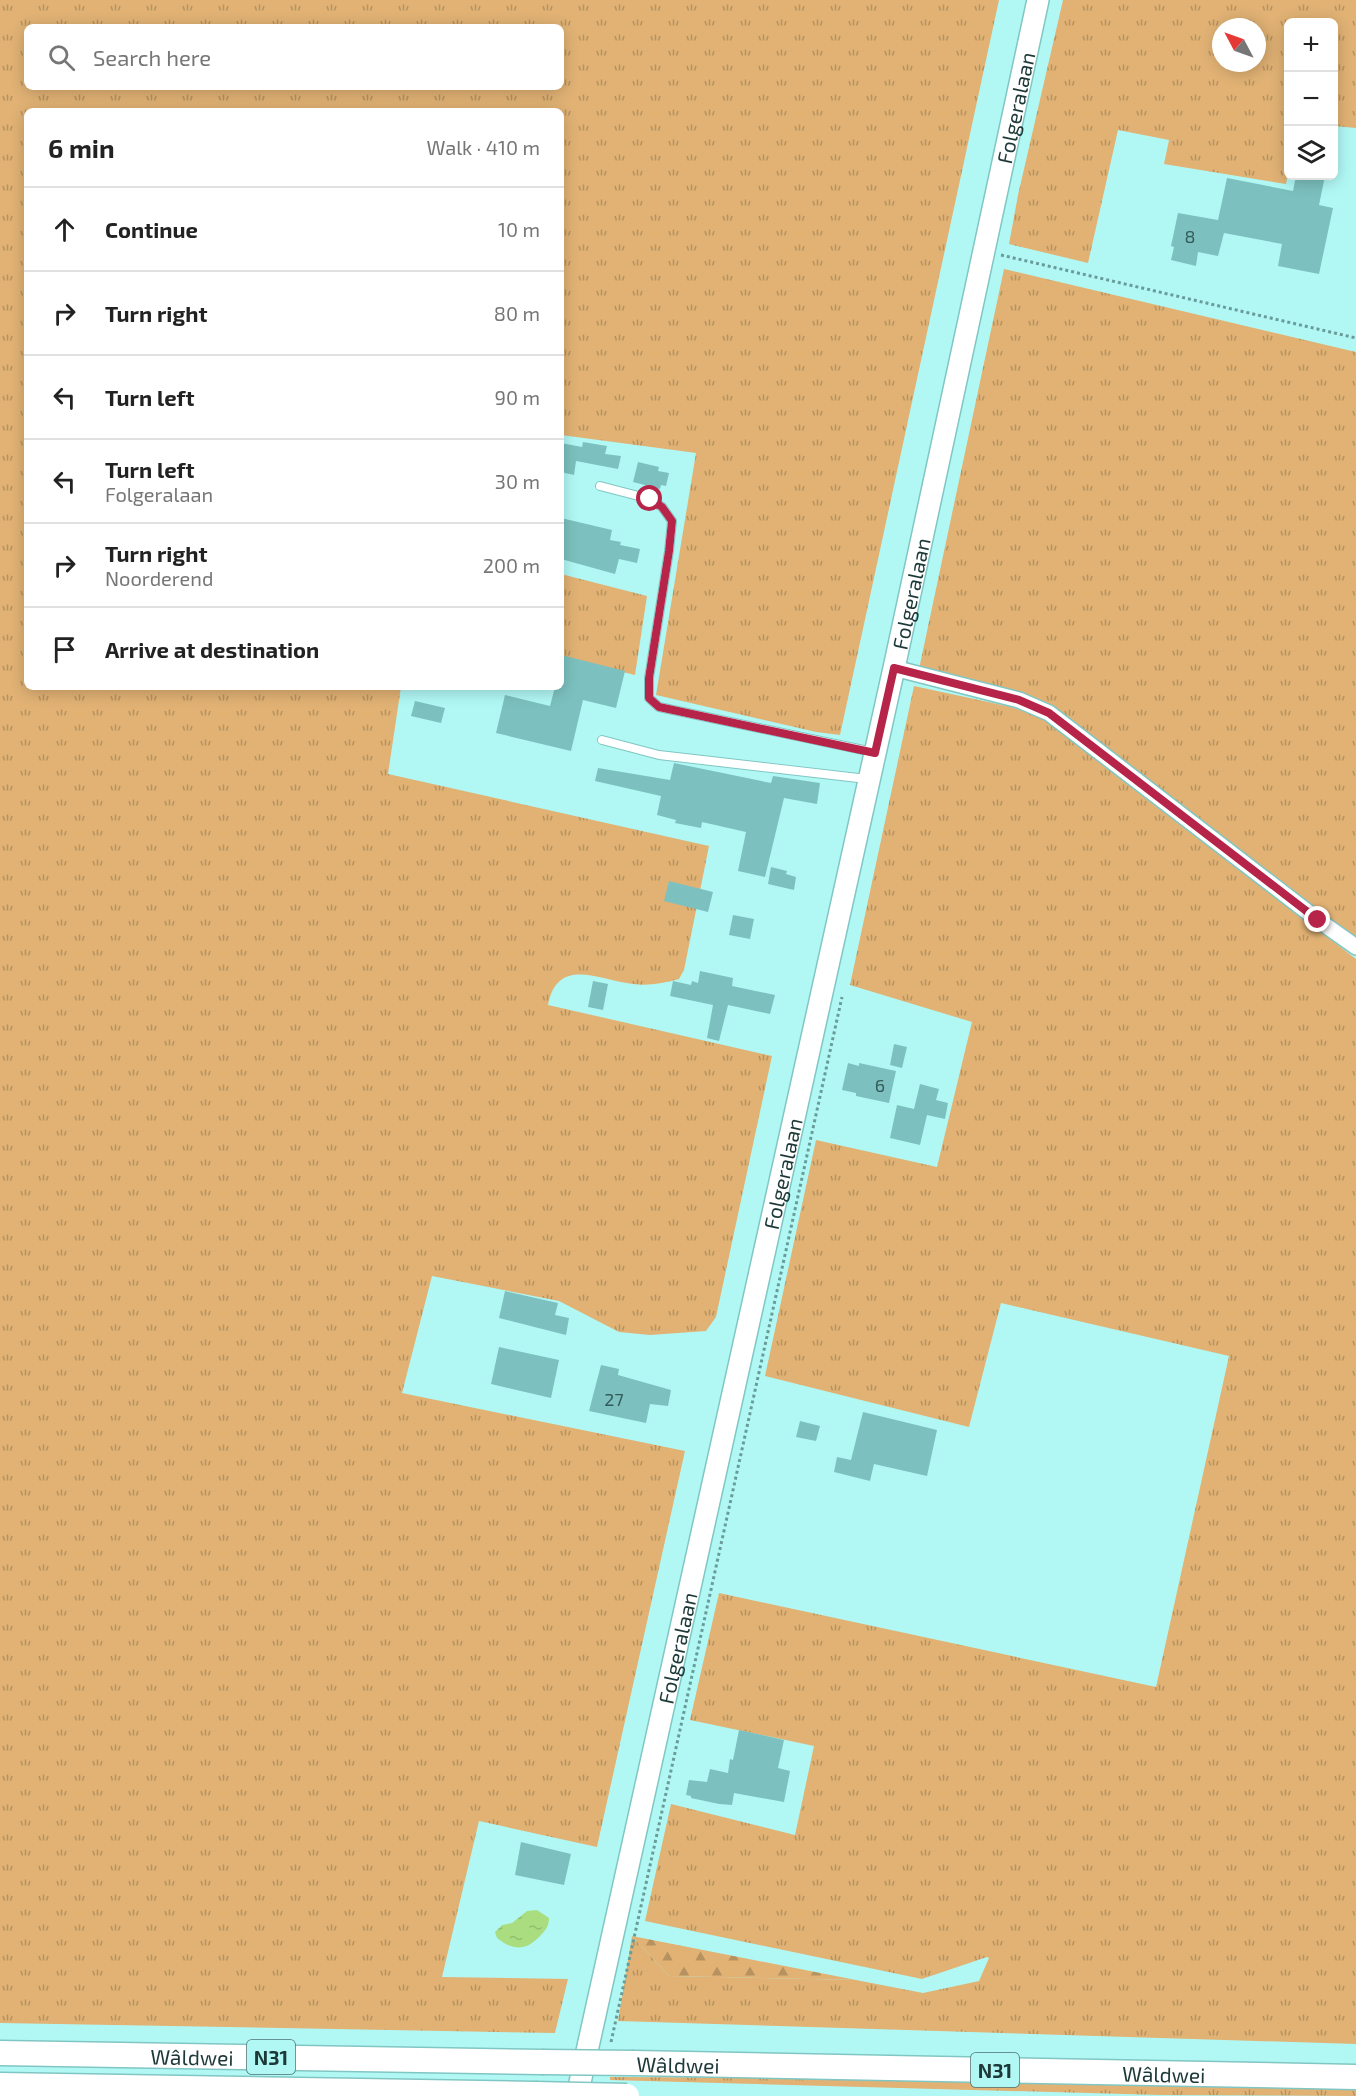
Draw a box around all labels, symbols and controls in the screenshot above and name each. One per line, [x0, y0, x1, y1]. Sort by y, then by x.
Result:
north arrow [1212, 18, 1266, 72]
map controls [1284, 18, 1338, 180]
button: + [1284, 18, 1338, 72]
search box [24, 24, 564, 90]
icon: search [45, 41, 78, 74]
text: Search here [93, 44, 211, 70]
street label: Folgeralaan [991, 49, 1039, 166]
button: − [1284, 72, 1338, 126]
button: layers [1284, 126, 1338, 180]
text: 6 min [48, 132, 115, 163]
text: Walk · 410 m [426, 135, 540, 159]
icon: ahead [48, 213, 81, 246]
text: Continue [105, 216, 198, 242]
text: 10 m [498, 217, 540, 241]
house number: 8 [1185, 225, 1195, 247]
icon: right [48, 297, 81, 330]
text: Turn right [105, 300, 207, 326]
text: 80 m [494, 301, 540, 325]
icon: left [48, 381, 81, 414]
text: Turn left [105, 384, 194, 410]
text: 90 m [495, 385, 540, 409]
text: Turn left [105, 456, 194, 482]
icon: left [48, 465, 81, 498]
text: 30 m [495, 469, 540, 493]
text: Folgeralaan [105, 482, 213, 506]
route start [636, 485, 662, 511]
street label: Folgeralaan [886, 535, 934, 652]
text: Turn right [105, 540, 207, 566]
icon: right [48, 549, 81, 582]
text: 200 m [483, 553, 540, 577]
text: Noorderend [105, 566, 213, 590]
icon: arrive [48, 633, 81, 666]
text: Arrive at destination [105, 636, 319, 662]
route end [1304, 906, 1330, 932]
house number: 6 [875, 1074, 885, 1096]
street label: Folgeralaan [757, 1115, 806, 1232]
house number: 27 [604, 1388, 624, 1410]
street label: Folgeralaan [652, 1590, 701, 1706]
road number: N31 [247, 2040, 295, 2074]
street label: Wâldwei [150, 2043, 234, 2069]
street label: Wâldwei [636, 2051, 720, 2077]
road number: N31 [971, 2053, 1019, 2087]
street label: Wâldwei [1122, 2060, 1206, 2087]

